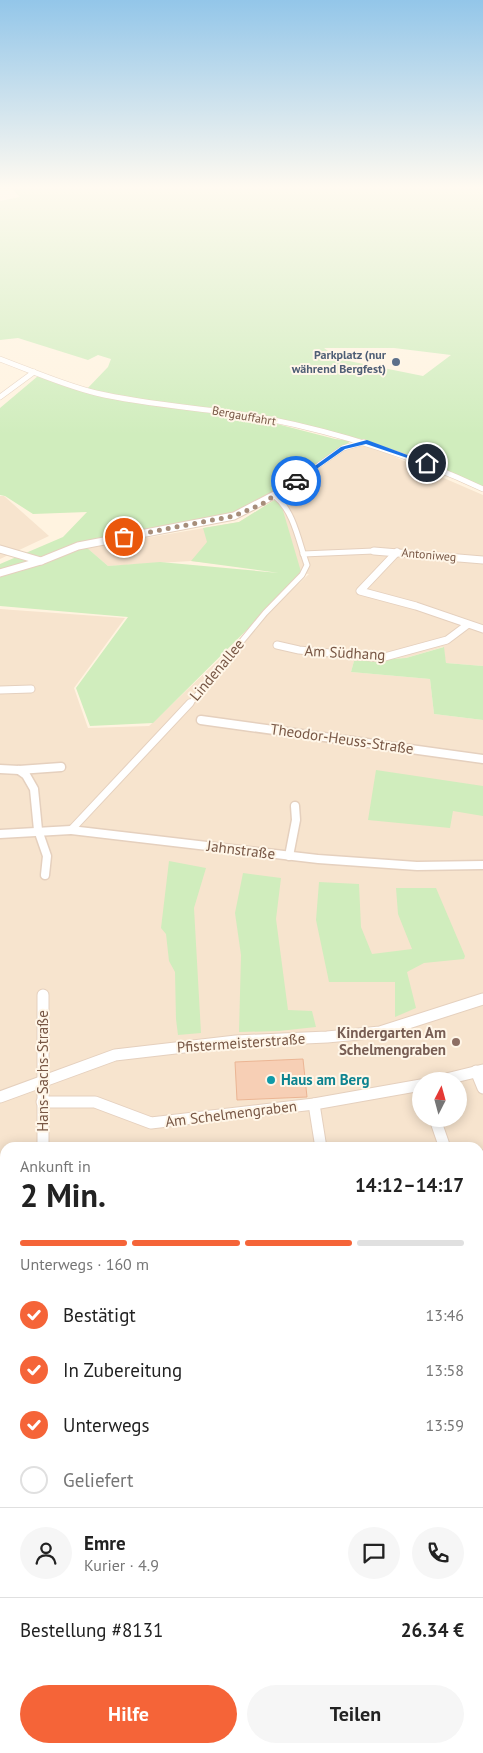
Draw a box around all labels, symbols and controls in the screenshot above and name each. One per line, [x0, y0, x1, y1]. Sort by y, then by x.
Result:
place label: Parkplatz (nur während Bergfest) [291, 347, 387, 376]
marker: Parkplatz (nur während Bergfest) [390, 356, 402, 368]
street label: Bergauffahrt [211, 403, 277, 429]
pin [406, 442, 448, 484]
icon: home [413, 449, 441, 477]
courier [271, 456, 321, 506]
icon: car [282, 467, 310, 495]
pin [103, 516, 145, 558]
icon: bag [110, 523, 138, 551]
street label: Antoniweg [401, 545, 457, 564]
street label: Lindenallee [185, 635, 248, 705]
street label: Am Südhang [304, 641, 386, 664]
street label: Theodor-Heuss-Straße [269, 719, 415, 758]
street label: Jahnstraße [205, 836, 276, 863]
street label: Hans-Sachs-Straße [33, 1010, 52, 1132]
place label: Kindergarten Am Schelmengraben [337, 1023, 446, 1059]
street label: Pfistermeisterstraße [176, 1029, 306, 1056]
marker: Kindergarten Am Schelmengraben [450, 1036, 462, 1048]
place label: Haus am Berg [281, 1070, 370, 1089]
north arrow [412, 1072, 468, 1128]
map controls [412, 1072, 467, 1127]
marker: Haus am Berg [265, 1074, 277, 1086]
street label: Am Schelmengraben [164, 1096, 298, 1131]
text: Ankunft in [20, 1156, 91, 1176]
text: 14:12–14:17 [355, 1173, 464, 1197]
text: 2 Min. [20, 1174, 106, 1216]
text: Unterwegs · 160 m [20, 1254, 149, 1274]
icon: check [20, 1301, 48, 1329]
text: Bestätigt [63, 1303, 136, 1327]
text: 13:46 [426, 1305, 464, 1325]
icon: check [20, 1356, 48, 1384]
text: In Zubereitung [63, 1358, 182, 1382]
text: 13:58 [426, 1360, 464, 1380]
icon: check [20, 1411, 48, 1439]
text: Unterwegs [63, 1413, 150, 1437]
text: 13:59 [426, 1415, 464, 1435]
text: Geliefert [63, 1468, 134, 1492]
button: person [20, 1527, 72, 1579]
button: chat [348, 1527, 400, 1579]
button: phone [412, 1527, 464, 1579]
text: Emre [84, 1531, 126, 1555]
text: Kurier · 4.9 [84, 1555, 159, 1575]
text: Bestellung #8131 [20, 1618, 163, 1642]
text: 26.34 € [401, 1618, 464, 1642]
button: Hilfe [20, 1685, 237, 1743]
button: Teilen [247, 1685, 464, 1743]

